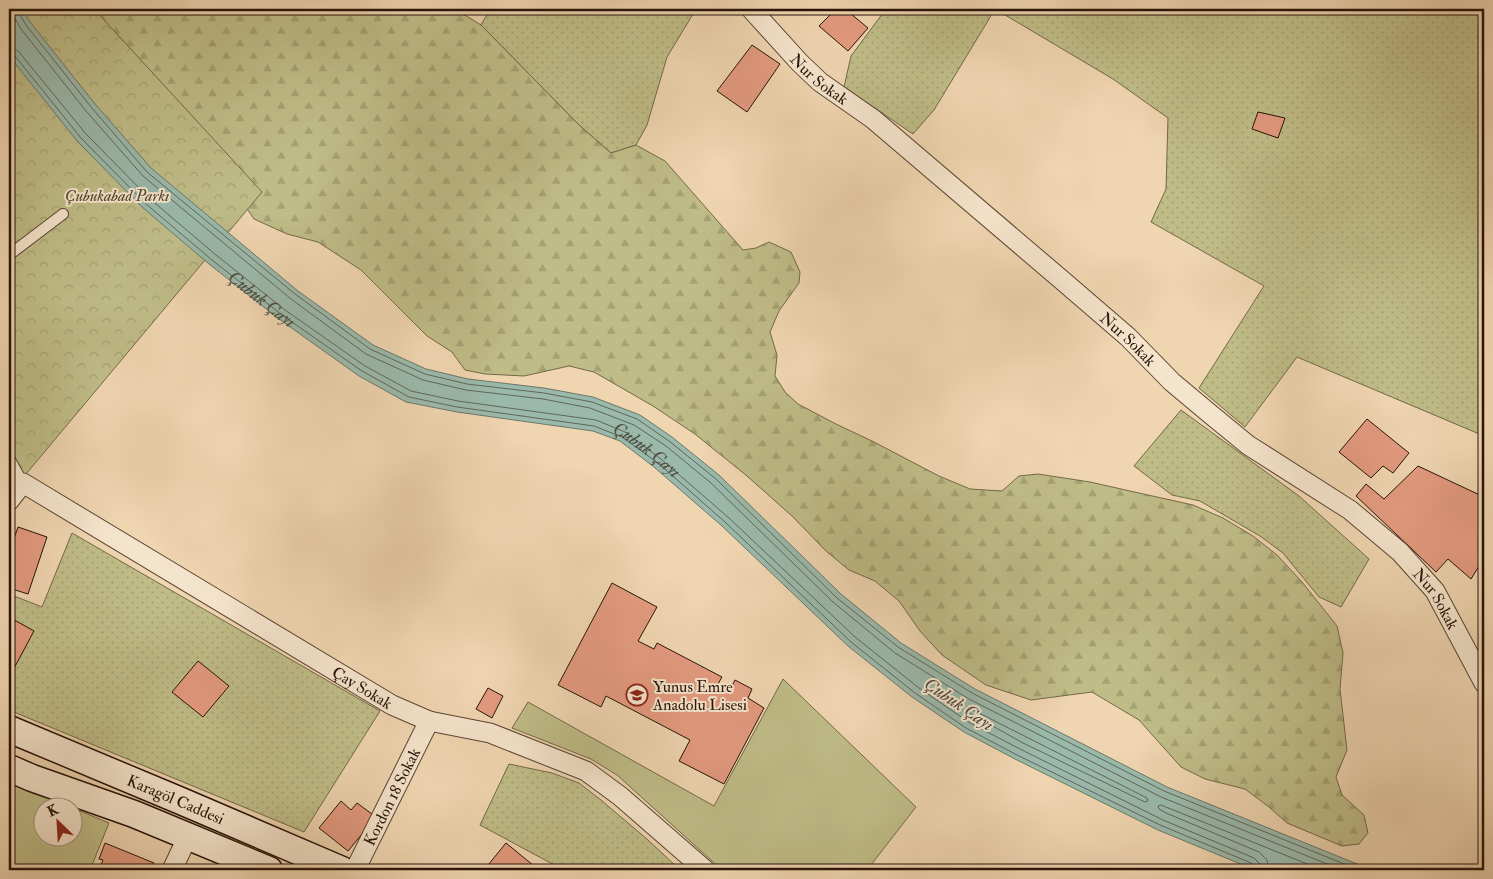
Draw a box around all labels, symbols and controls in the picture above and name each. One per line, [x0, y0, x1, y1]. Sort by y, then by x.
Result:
street label: Nur Sokak [785, 50, 852, 110]
park label: Çubukabad Parkı [65, 186, 169, 206]
water label: Çubuk Çayı [223, 266, 300, 333]
street label: Nur Sokak [1095, 308, 1160, 371]
water label: Çubuk Çayı [609, 417, 685, 483]
street label: Nur Sokak [1408, 564, 1463, 634]
street label: Çay Sokak [328, 662, 396, 714]
water label: Çubuk Çayı [919, 673, 998, 736]
place label: Yunus Emre Anadolu Lisesi [652, 677, 747, 715]
school or university icon: Yunus Emre Anadolu Lisesi [625, 683, 649, 707]
street label: Kordon 18 Sokak [360, 745, 425, 849]
street label: Karagöl Caddesi [124, 771, 227, 829]
north arrow [32, 796, 82, 846]
text: K [45, 800, 62, 820]

